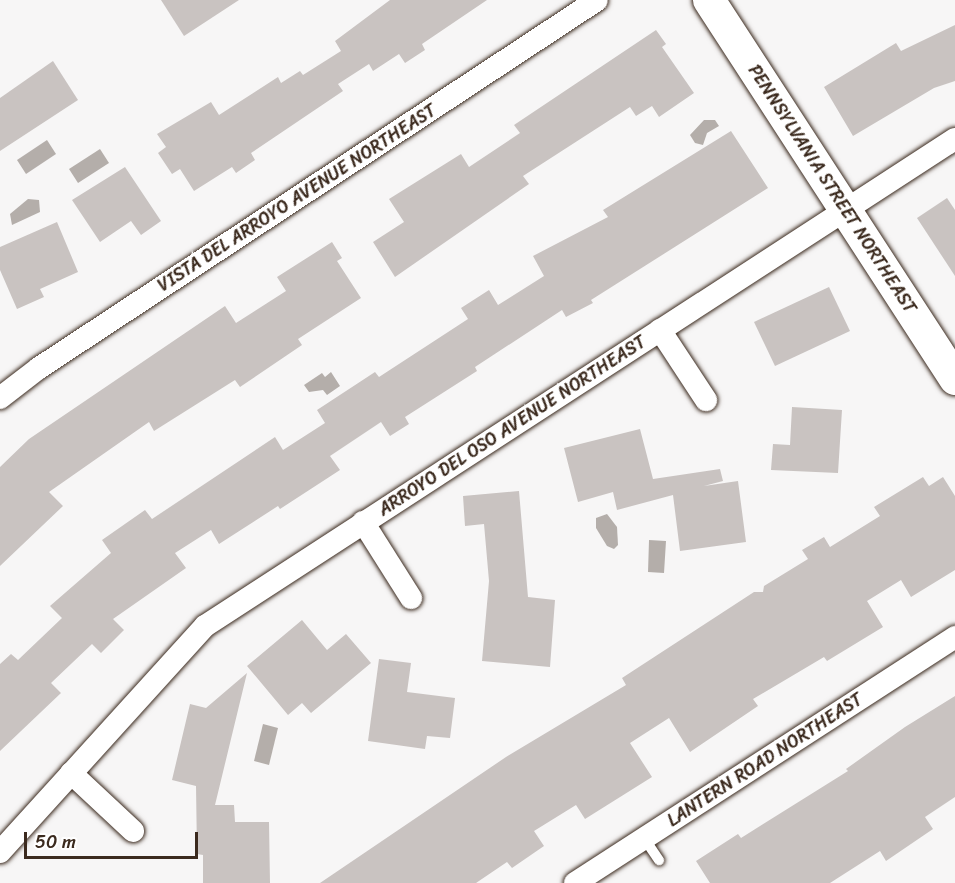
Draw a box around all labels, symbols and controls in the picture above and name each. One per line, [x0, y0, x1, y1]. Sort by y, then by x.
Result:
street label: PENNSYLVANIA STREET NORTHEAST [743, 60, 921, 318]
street label: VISTA DEL ARROYO AVENUE NORTHEAST [154, 100, 440, 296]
street label: ARROYO DEL OSO AVENUE NORTHEAST [374, 331, 650, 521]
street label: LANTERN ROAD NORTHEAST [663, 689, 867, 831]
scale bar [27, 820, 201, 858]
text: 50 m [35, 826, 76, 858]

